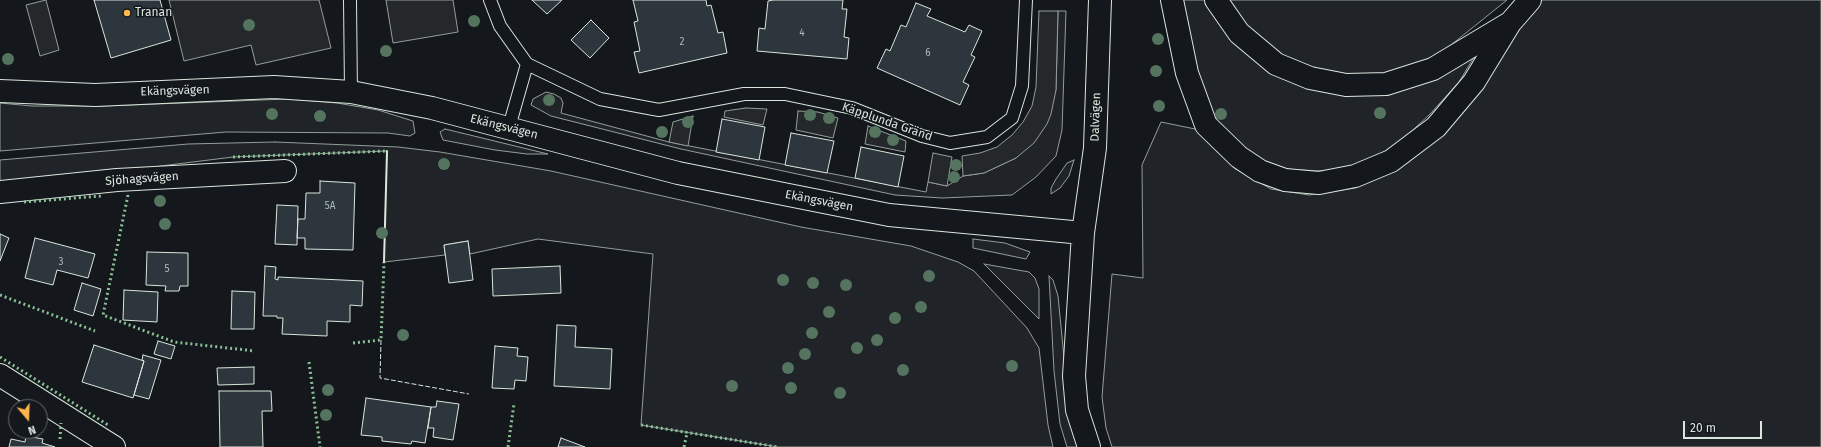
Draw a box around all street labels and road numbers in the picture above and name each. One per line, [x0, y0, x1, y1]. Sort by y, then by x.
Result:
street label: Ekängsvägen [140, 83, 210, 99]
street label: Dalvägen [1088, 92, 1104, 142]
street label: Käpplunda Gränd [840, 100, 934, 144]
street label: Ekängsvägen [469, 112, 539, 142]
street label: Sjöhagsvägen [105, 169, 179, 189]
street label: Ekängsvägen [784, 187, 854, 215]

